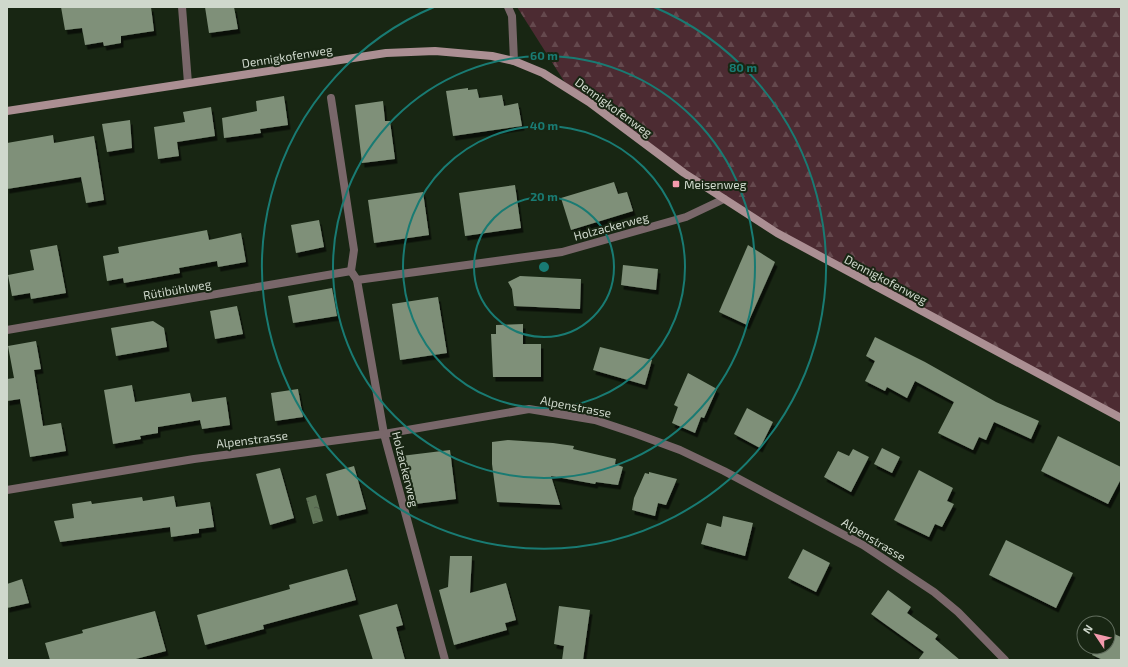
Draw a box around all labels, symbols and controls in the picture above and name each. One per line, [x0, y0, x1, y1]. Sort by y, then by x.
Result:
street label: Dennigkofenweg [241, 42, 334, 70]
text: 60 m [530, 48, 558, 62]
text: 80 m [729, 60, 757, 74]
street label: Dennigkofenweg [573, 74, 655, 140]
text: 40 m [530, 118, 558, 132]
place label: Meisenweg [684, 177, 747, 191]
marker: Meisenweg [671, 179, 681, 189]
text: 20 m [530, 189, 558, 203]
street label: Holzackerweg [572, 209, 650, 243]
street label: Dennigkofenweg [842, 251, 930, 307]
centre of rings [537, 260, 551, 274]
street label: Rütibühlweg [142, 276, 212, 302]
street label: Alpenstrasse [539, 392, 613, 420]
street label: Alpenstrasse [215, 428, 289, 450]
street label: Holzackerweg [390, 430, 422, 508]
street label: Alpenstrasse [839, 514, 909, 564]
north arrow [1076, 615, 1116, 655]
text: N [1080, 622, 1095, 636]

